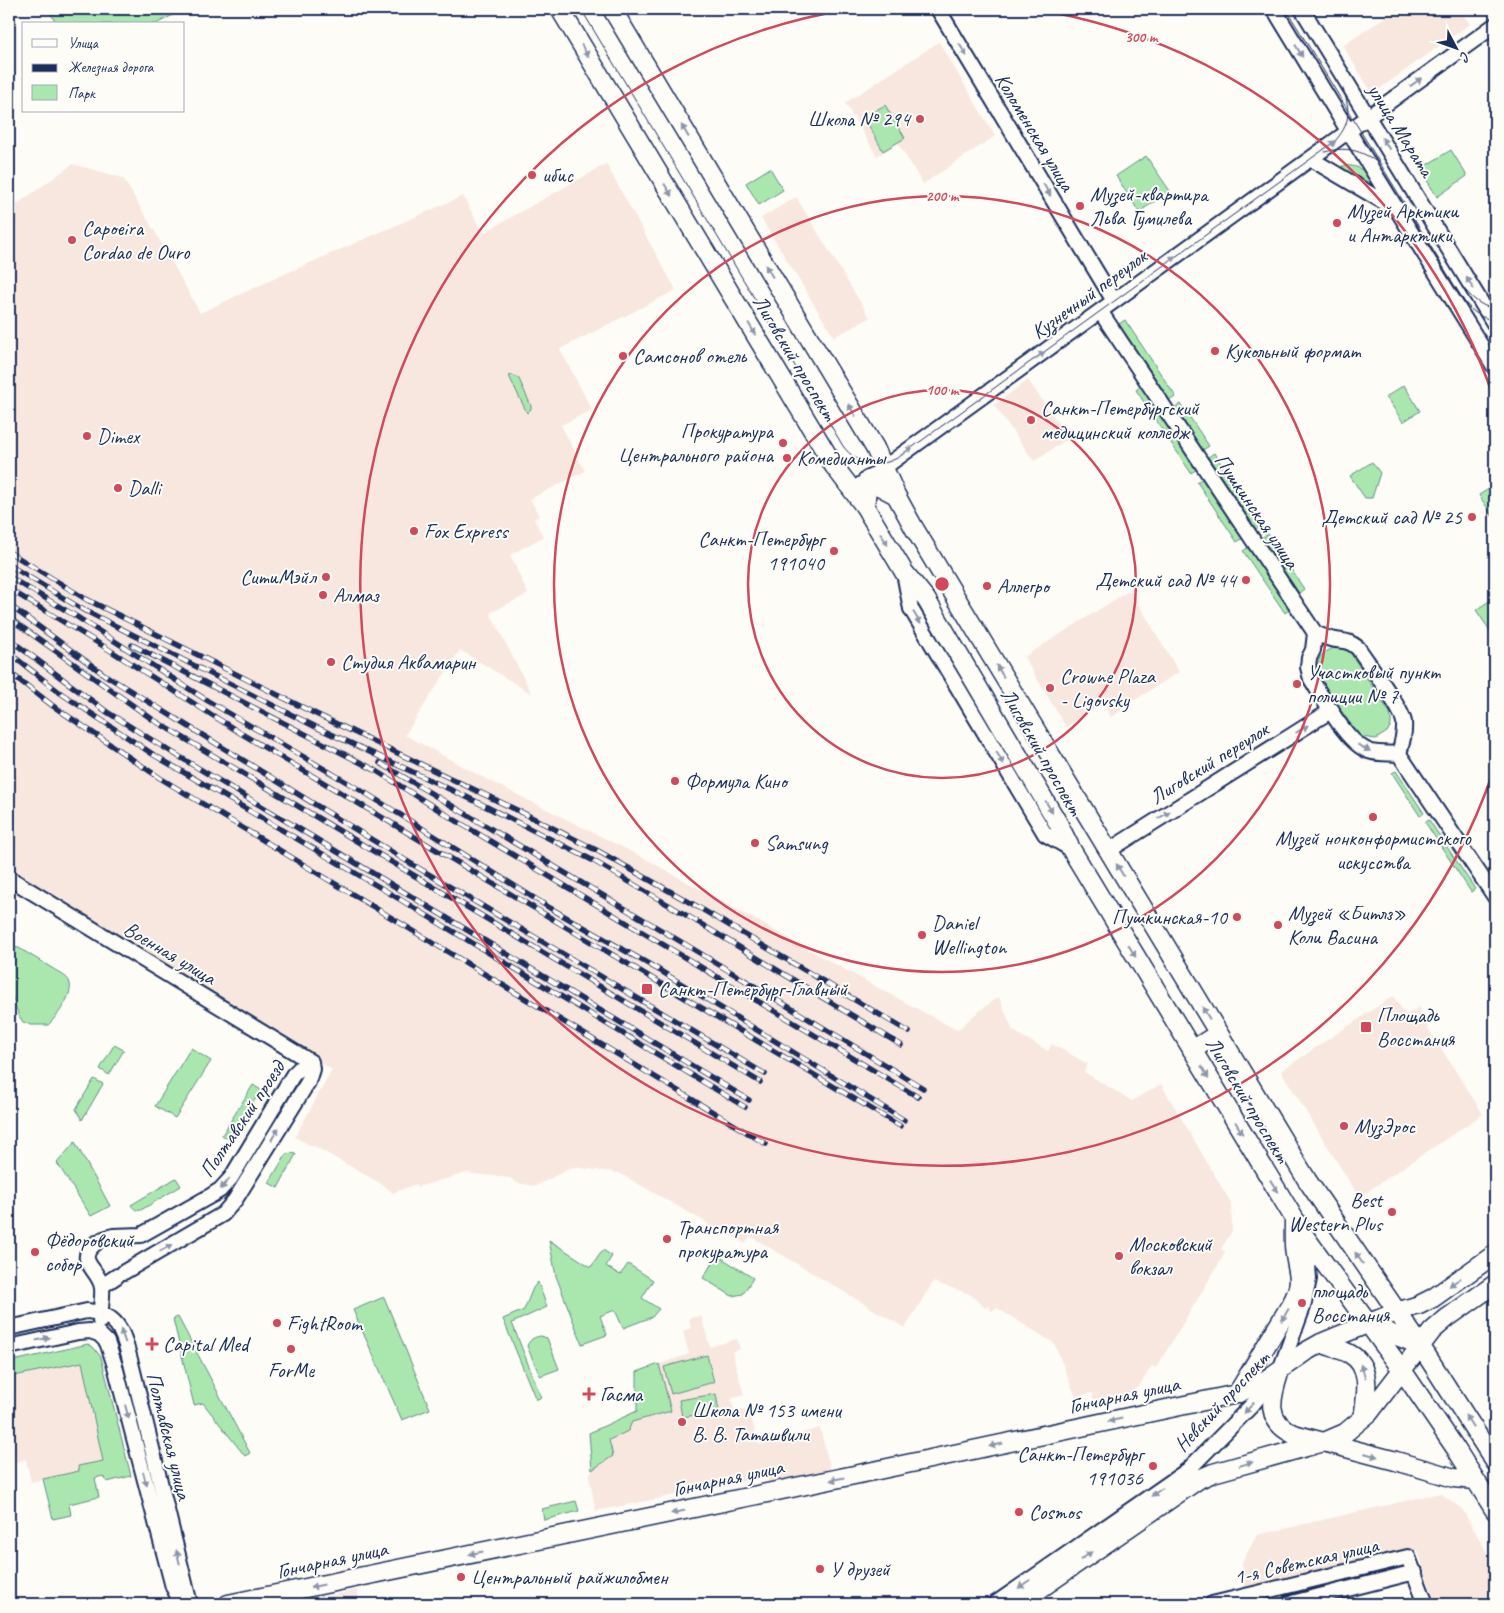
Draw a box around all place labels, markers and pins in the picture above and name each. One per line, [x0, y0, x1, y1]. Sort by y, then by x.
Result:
place label: Школа № 294 [808, 106, 913, 132]
marker: Школа № 294 [914, 113, 926, 125]
place label: ибис [542, 162, 575, 188]
marker: ибис [526, 169, 538, 181]
place label: Музей-квартира Льва Гумилева [1090, 181, 1210, 231]
place label: Музей Арктики и Антарктики [1347, 198, 1460, 248]
marker: Музей-квартира Льва Гумилева [1074, 200, 1086, 212]
place label: Capoeira Cordao de Ouro [82, 215, 191, 265]
marker: Музей Арктики и Антарктики [1331, 217, 1343, 229]
marker: Capoeira Cordao de Ouro [66, 234, 78, 246]
place label: Кукольный формат [1225, 338, 1361, 364]
place label: Самсонов отель [633, 343, 747, 369]
marker: Кукольный формат [1209, 345, 1221, 357]
marker: Самсонов отель [617, 350, 629, 362]
place label: Санкт-Петербургский медицинский колледж [1041, 395, 1200, 445]
marker: Санкт-Петербургский медицинский колледж [1025, 414, 1037, 426]
place label: Прокуратура Центрального района [618, 418, 775, 468]
place label: Dimex [97, 423, 141, 449]
marker: Dimex [81, 430, 93, 442]
marker: Прокуратура Центрального района [777, 437, 789, 449]
place label: Комедианты [797, 445, 887, 471]
marker: Комедианты [781, 452, 793, 464]
place label: Dalli [128, 475, 163, 501]
marker: Dalli [112, 482, 124, 494]
place label: Детский сад № 25 [1321, 504, 1464, 530]
marker: Детский сад № 25 [1466, 511, 1478, 523]
place label: Fox Express [424, 518, 510, 544]
marker: Fox Express [408, 525, 420, 537]
place label: Санкт-Петербург 191040 [698, 526, 827, 576]
marker: Санкт-Петербург 191040 [828, 545, 840, 557]
place label: СитиМэйл [240, 564, 318, 590]
place label: Детский сад № 44 [1095, 567, 1239, 593]
marker: СитиМэйл [320, 571, 332, 583]
place label: Аллегро [997, 573, 1051, 599]
marker: Детский сад № 44 [1240, 574, 1252, 586]
centre of rings [933, 575, 951, 593]
marker: Аллегро [981, 580, 993, 592]
place label: Алмаз [333, 582, 380, 608]
marker: Алмаз [317, 589, 329, 601]
place label: Студия Аквамарин [341, 649, 477, 675]
marker: Студия Аквамарин [325, 656, 337, 668]
place label: Участковый пункт полиции № 7 [1307, 659, 1441, 709]
place label: Crowne Plaza - Ligovsky [1060, 663, 1157, 713]
marker: Участковый пункт полиции № 7 [1291, 678, 1303, 690]
marker: Crowne Plaza - Ligovsky [1044, 682, 1056, 694]
place label: Формула Кино [685, 768, 790, 794]
marker: Формула Кино [669, 775, 681, 787]
marker: Музей нонконформистского искусства [1367, 811, 1379, 823]
place label: Музей нонконформистского искусства [1275, 825, 1472, 875]
place label: Samsung [765, 830, 829, 856]
marker: Samsung [749, 837, 761, 849]
place label: Музей «Битлз» Коли Васина [1288, 900, 1406, 950]
place label: Пушкинская-10 [1112, 904, 1229, 930]
place label: Daniel Wellington [932, 910, 1008, 960]
marker: Пушкинская-10 [1231, 911, 1243, 923]
marker: Музей «Битлз» Коли Васина [1272, 919, 1284, 931]
marker: Daniel Wellington [916, 929, 928, 941]
place label: Санкт-Петербург-Главный [658, 976, 849, 1002]
marker: Санкт-Петербург-Главный [640, 982, 654, 996]
place label: Площадь Восстания [1377, 1002, 1456, 1052]
marker: Площадь Восстания [1359, 1020, 1373, 1034]
place label: МузЭрос [1354, 1113, 1416, 1140]
marker: МузЭрос [1338, 1120, 1350, 1132]
place label: Best Western Plus [1289, 1187, 1384, 1237]
marker: Best Western Plus [1386, 1206, 1398, 1218]
place label: Транспортная прокуратура [677, 1214, 780, 1264]
place label: Фёдоровский собор [45, 1227, 135, 1277]
place label: Московский вокзал [1129, 1231, 1213, 1281]
marker: Транспортная прокуратура [661, 1233, 673, 1245]
marker: Фёдоровский собор [29, 1246, 41, 1258]
marker: Московский вокзал [1113, 1250, 1125, 1262]
place label: площадь Восстания [1312, 1278, 1391, 1328]
marker: площадь Восстания [1296, 1297, 1308, 1309]
place label: FightRoom [287, 1310, 364, 1336]
marker: FightRoom [271, 1317, 283, 1329]
place label: Capital Med [163, 1331, 252, 1357]
marker: Capital Med [145, 1337, 159, 1351]
marker: ForMe [285, 1343, 297, 1355]
place label: ForMe [268, 1357, 315, 1383]
place label: Гасма [600, 1381, 644, 1407]
marker: Гасма [582, 1387, 596, 1401]
place label: Школа № 153 имени В. В. Таташвили [692, 1397, 843, 1447]
marker: Школа № 153 имени В. В. Таташвили [676, 1416, 688, 1428]
place label: Санкт-Петербург 191036 [1017, 1441, 1146, 1491]
marker: Санкт-Петербург 191036 [1147, 1460, 1159, 1472]
place label: Cosmos [1029, 1499, 1083, 1525]
marker: Cosmos [1013, 1506, 1025, 1518]
place label: У друзей [830, 1556, 891, 1582]
marker: У друзей [814, 1563, 826, 1575]
place label: Центральный райжилобмен [471, 1564, 669, 1590]
marker: Центральный райжилобмен [455, 1571, 467, 1583]

